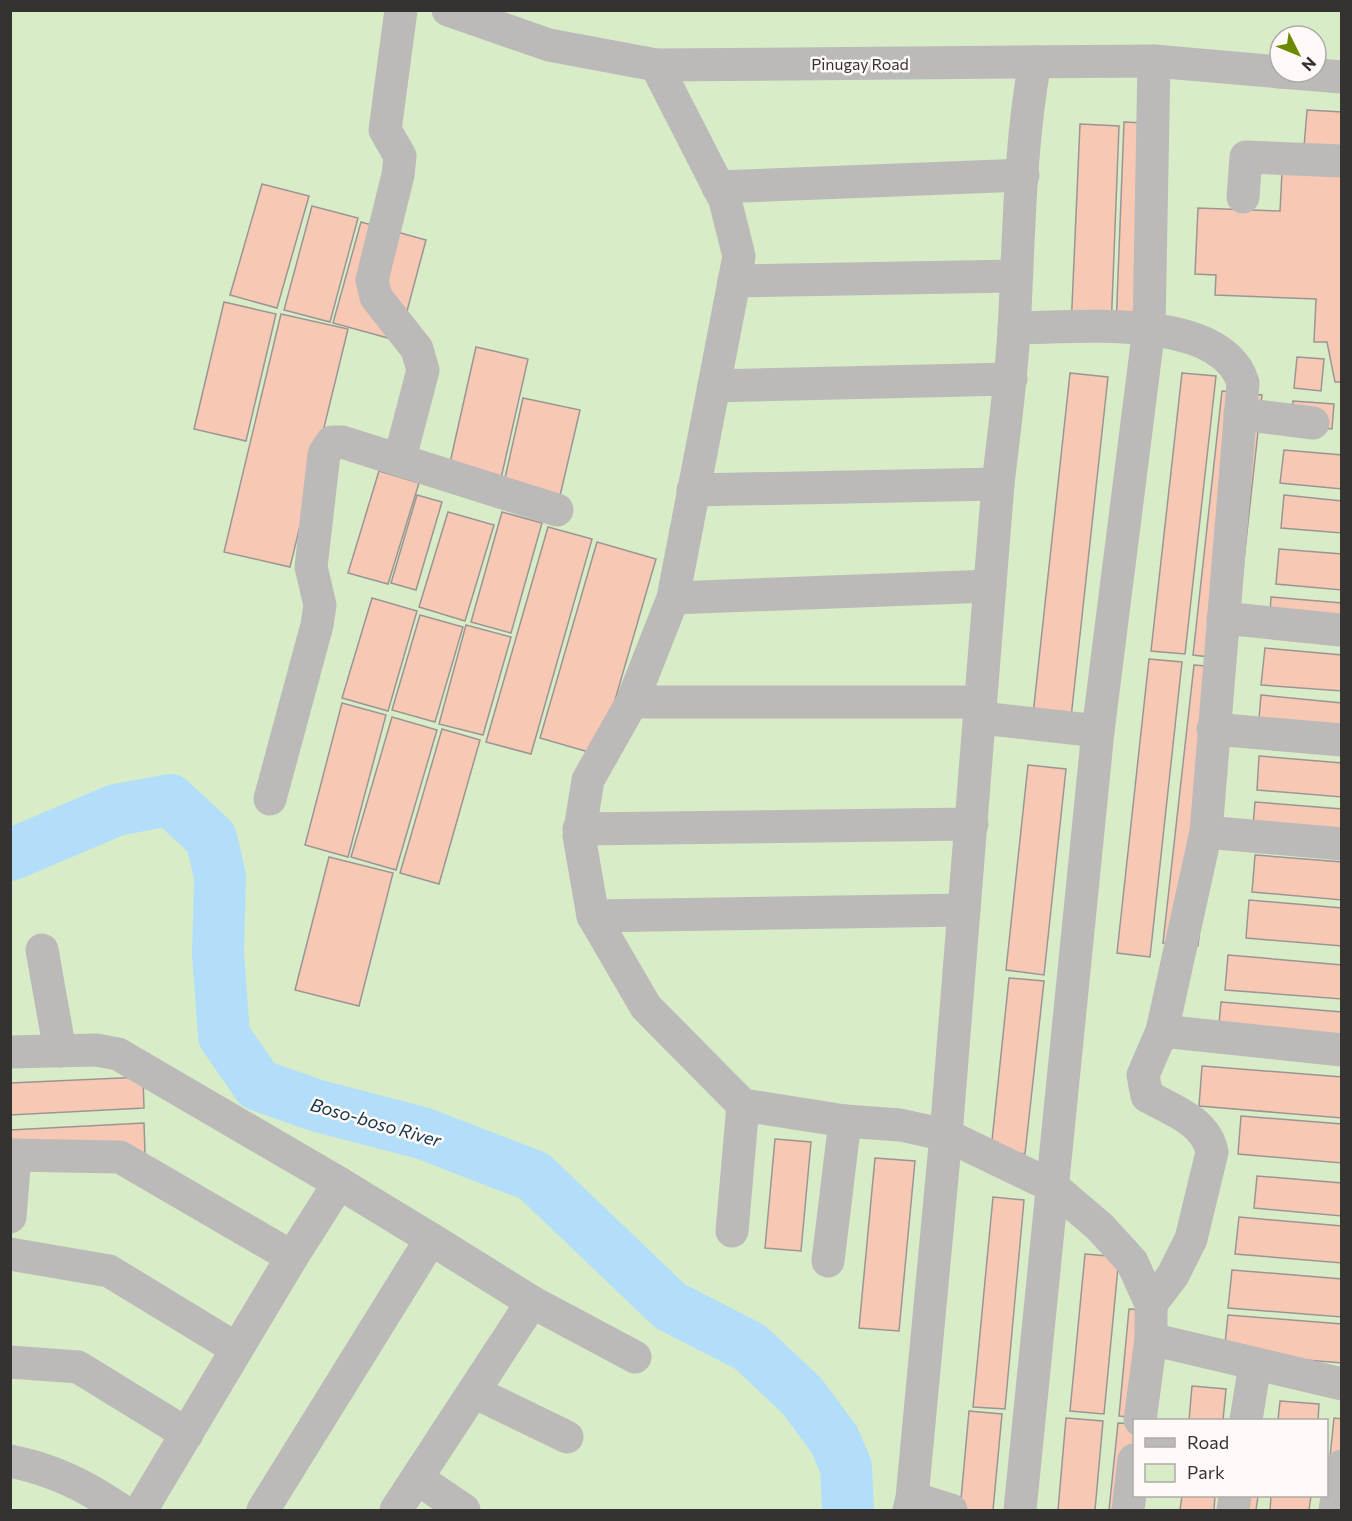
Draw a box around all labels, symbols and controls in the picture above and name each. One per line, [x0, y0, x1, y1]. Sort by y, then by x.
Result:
north arrow [1268, 24, 1328, 84]
street label: Pinugay Road [811, 54, 909, 73]
text: N [1298, 54, 1320, 75]
water label: Boso-boso River [308, 1093, 445, 1151]
legend [1133, 1419, 1328, 1497]
text: Road [1187, 1431, 1229, 1453]
text: Park [1187, 1461, 1225, 1483]

